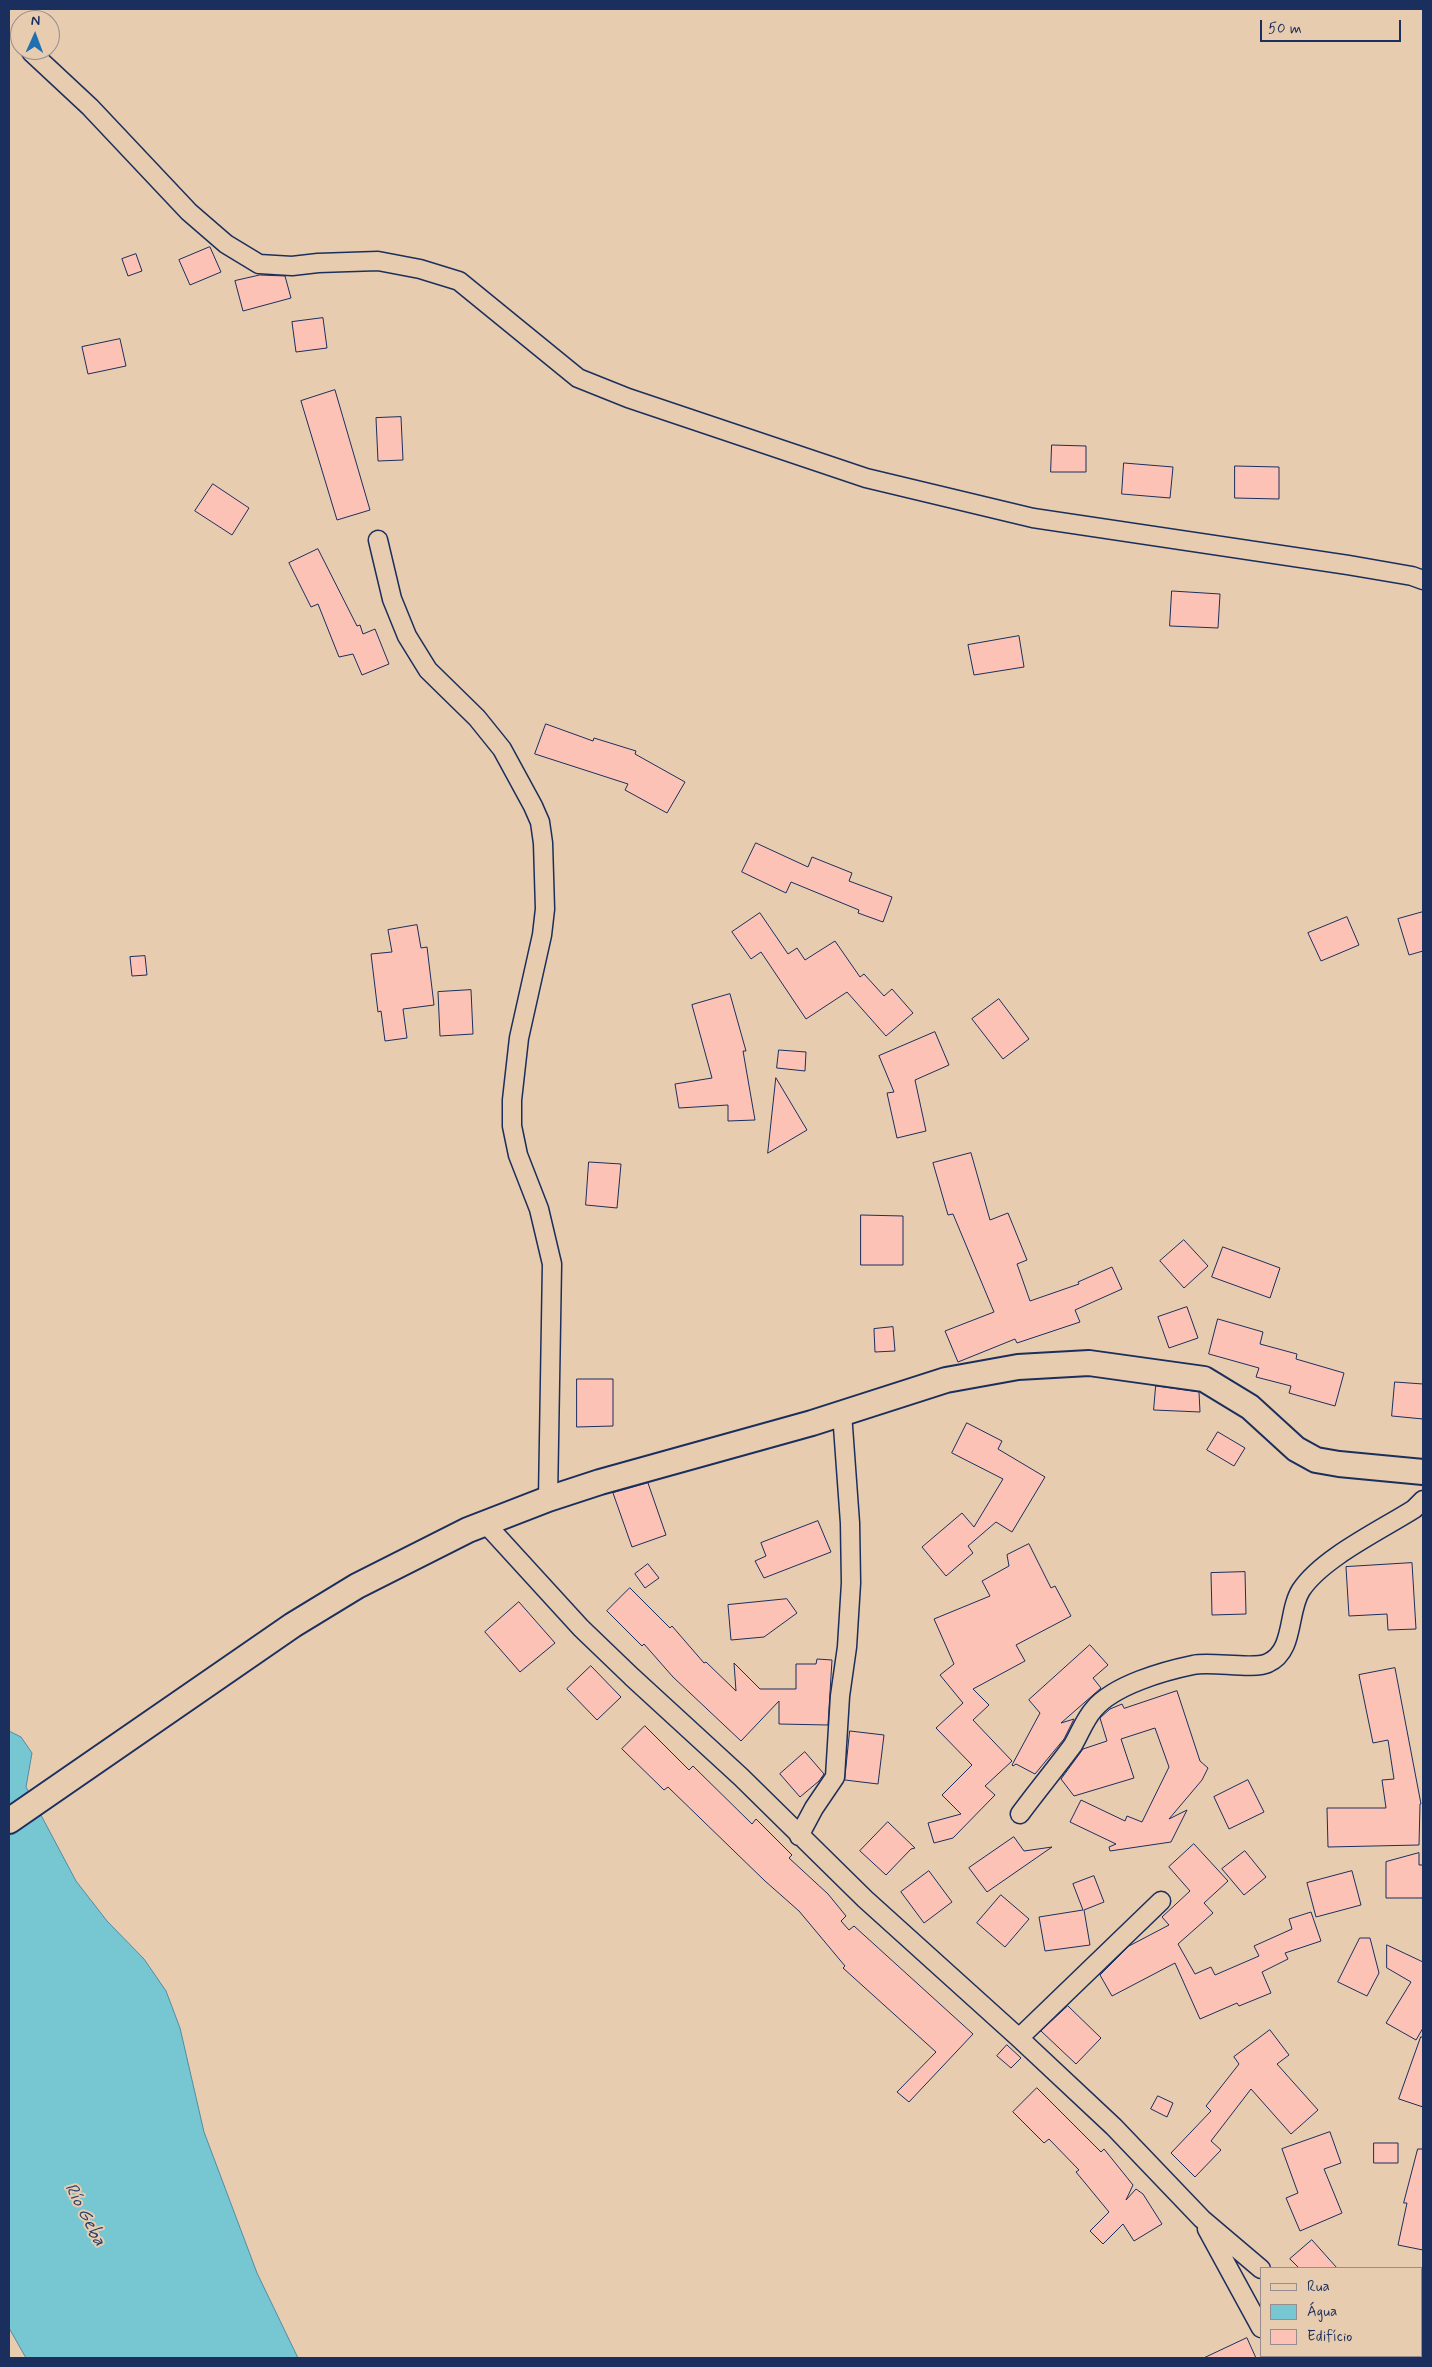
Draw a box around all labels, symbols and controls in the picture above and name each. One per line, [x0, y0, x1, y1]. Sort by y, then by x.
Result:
north arrow [10, 10, 60, 60]
scale bar [1262, 10, 1403, 42]
text: N [31, 12, 40, 30]
text: 50 m [1268, 19, 1302, 39]
water label: Río Geba [58, 2180, 110, 2250]
legend [1260, 2267, 1422, 2357]
text: Rua [1307, 2277, 1330, 2297]
text: Água [1307, 2302, 1337, 2322]
text: Edifício [1307, 2327, 1352, 2347]

